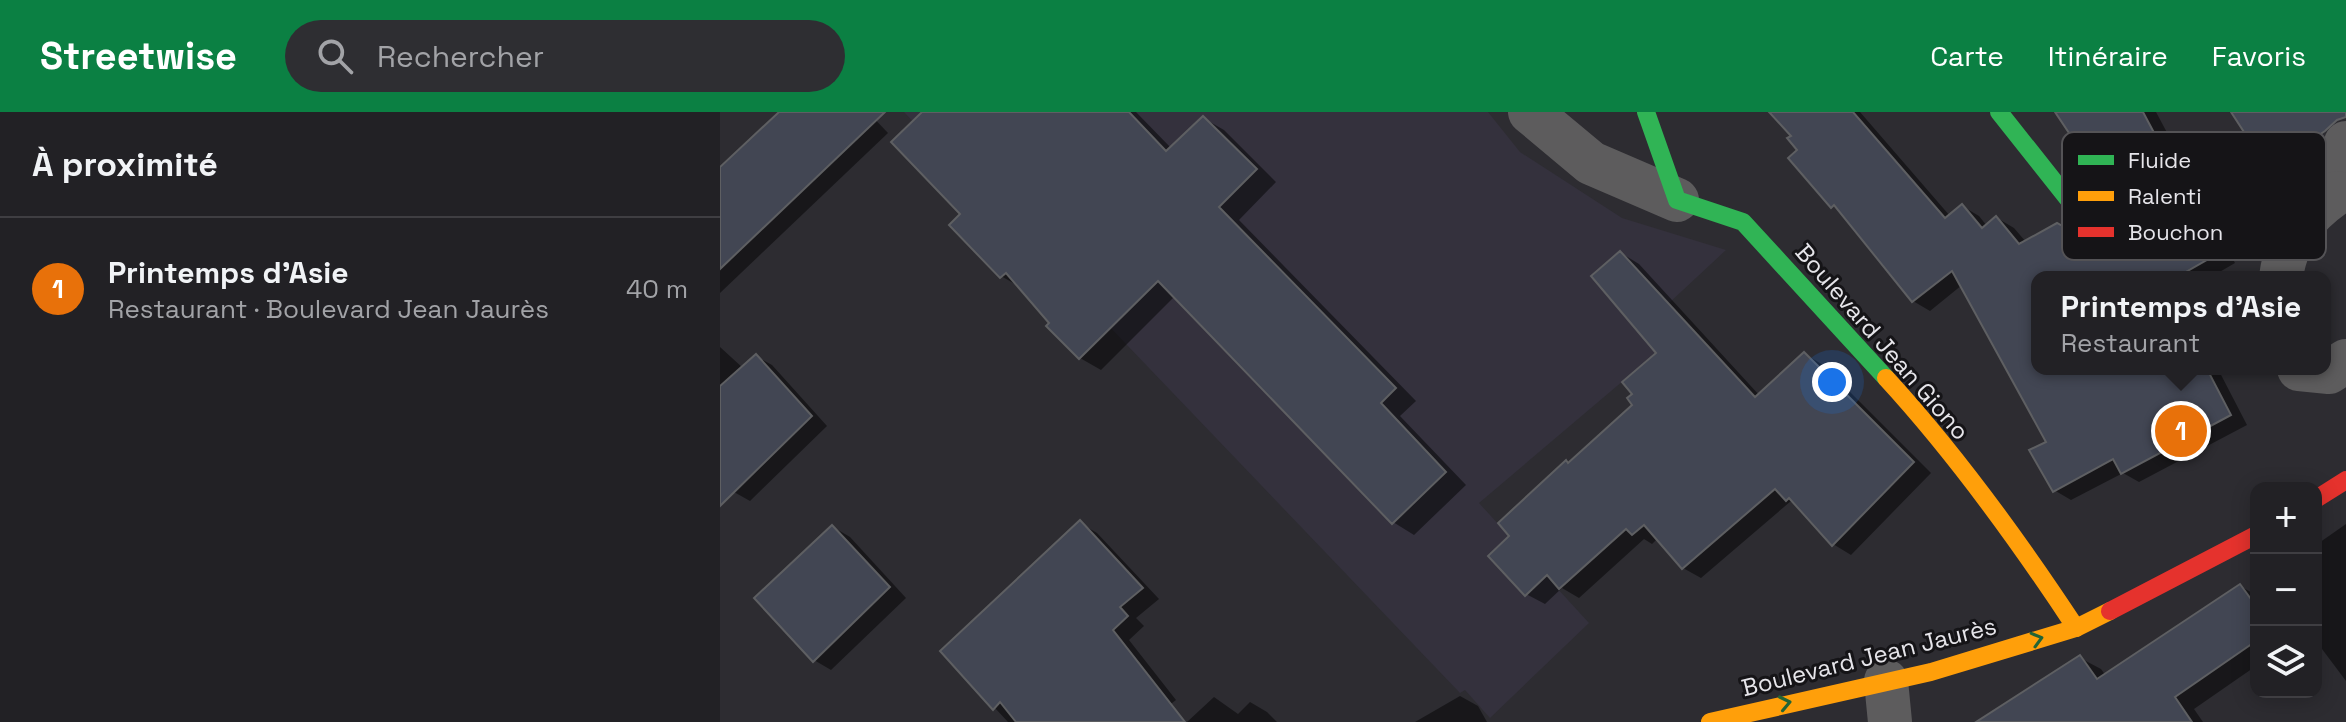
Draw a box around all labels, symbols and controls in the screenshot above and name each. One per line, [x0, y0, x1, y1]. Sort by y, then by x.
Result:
search box [285, 20, 845, 92]
text: Streetwise [40, 32, 237, 80]
icon: search [313, 34, 357, 78]
text: Rechercher [377, 37, 544, 76]
text: Carte [1930, 38, 2004, 74]
text: Itinéraire [2048, 38, 2168, 74]
text: Favoris [2212, 38, 2306, 74]
legend [2062, 132, 2326, 260]
text: À proximité [32, 143, 218, 186]
text: Fluide [2128, 146, 2191, 174]
text: Ralenti [2128, 182, 2202, 210]
text: Bouchon [2128, 218, 2223, 246]
street label: Boulevard Jean Giono [1789, 237, 1976, 446]
text: Printemps d'Asie [108, 253, 349, 292]
popup [2031, 271, 2331, 375]
text: 1 [52, 272, 64, 306]
text: 40 m [626, 272, 688, 306]
text: Printemps d'Asie [2061, 287, 2301, 326]
text: Restaurant · Boulevard Jean Jaurès [108, 292, 549, 326]
text: Restaurant [2061, 326, 2200, 360]
your location [1812, 362, 1852, 402]
pin: 1 [2155, 401, 2207, 461]
map controls [2250, 482, 2322, 698]
button: + [2250, 482, 2322, 554]
button: − [2250, 554, 2322, 626]
street label: Boulevard Jean Jaurès [1738, 610, 1999, 703]
button: layers [2250, 626, 2322, 698]
one-way arrow [2030, 632, 2044, 649]
one-way arrow [1778, 695, 1792, 712]

